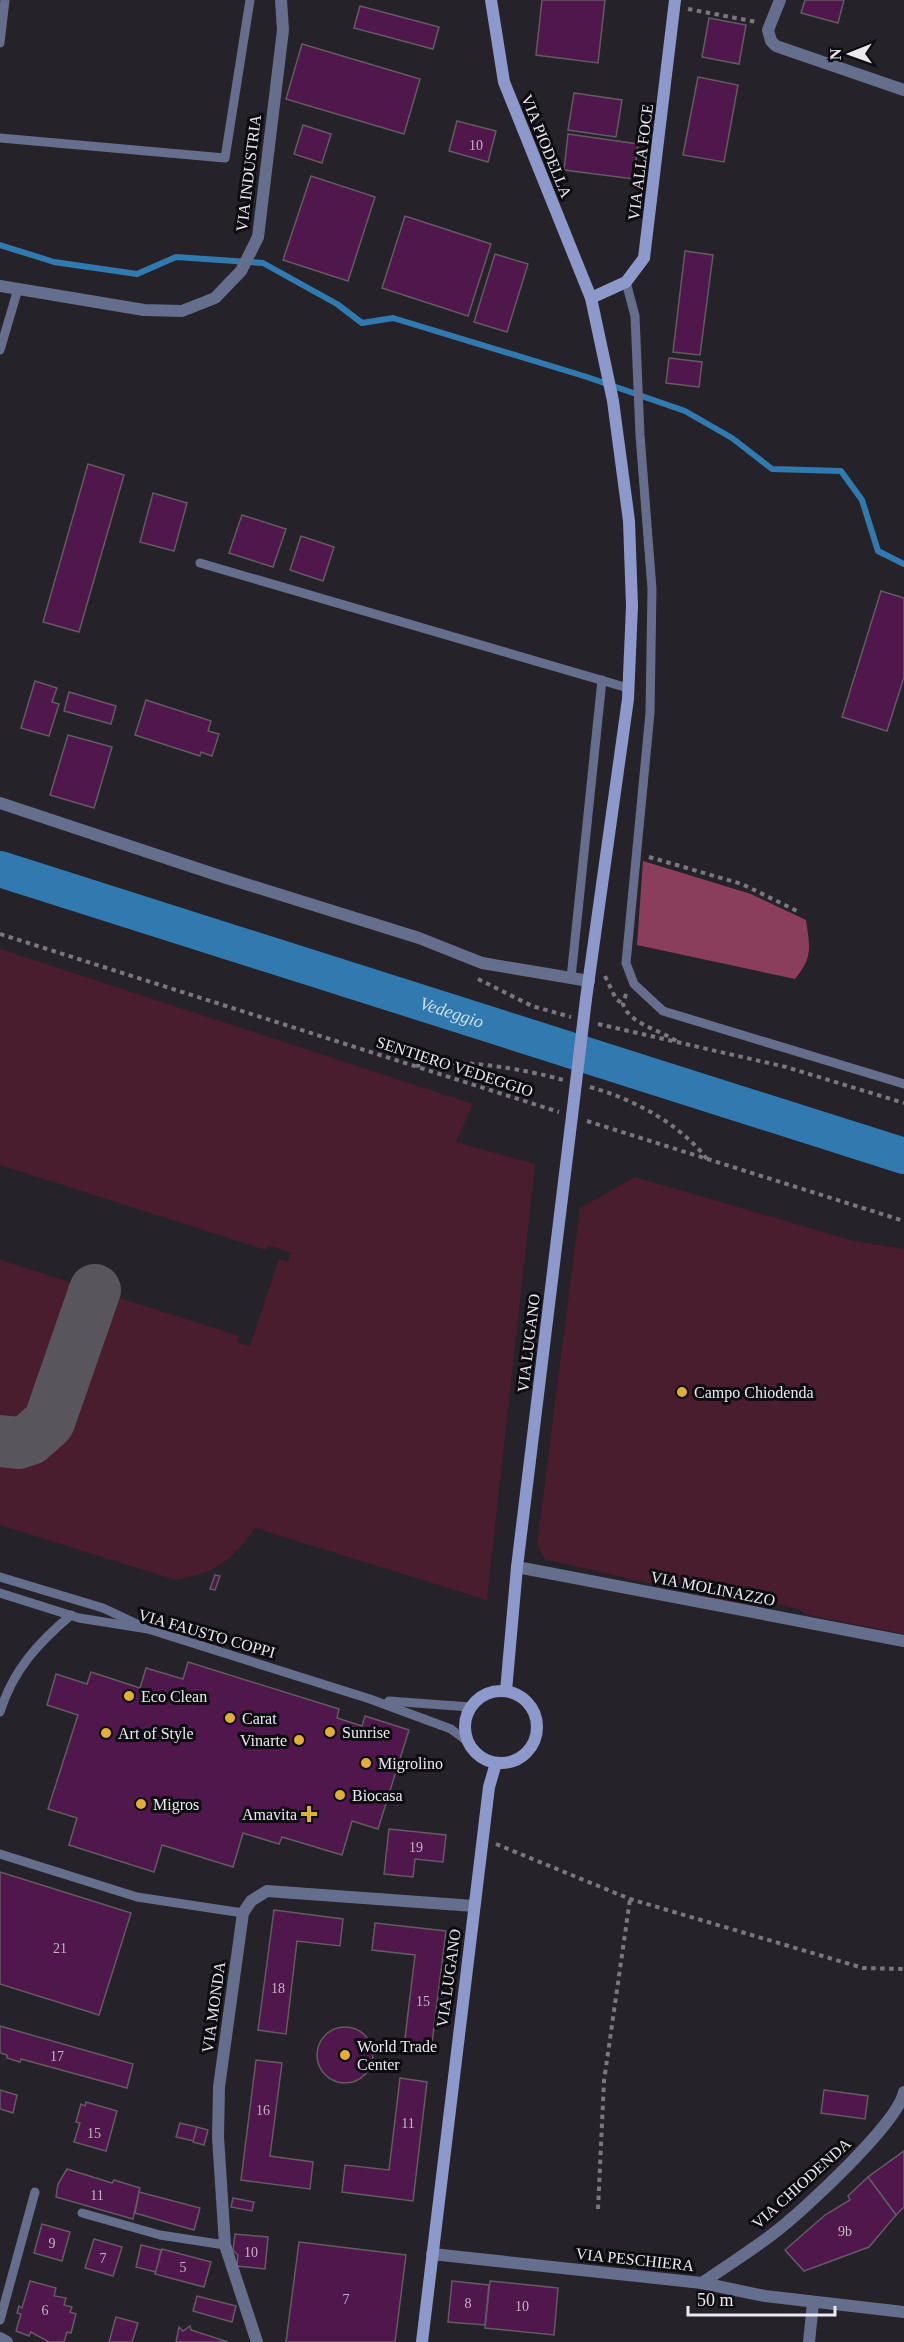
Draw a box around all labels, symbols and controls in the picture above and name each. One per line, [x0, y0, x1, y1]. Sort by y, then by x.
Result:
north arrow [820, 24, 880, 84]
text: N [827, 48, 844, 60]
street label: VIA PIODELLA [518, 92, 575, 201]
street label: VIA ALLA FOCE [625, 103, 656, 221]
street label: VIA INDUSTRIA [233, 113, 264, 233]
house number: 10 [469, 138, 483, 153]
water label: Vedeggio [417, 993, 486, 1032]
street label: SENTIERO VEDEGGIO [374, 1033, 535, 1100]
street label: VIA LUGANO [514, 1293, 543, 1393]
place label: Campo Chiodenda [694, 1384, 814, 1402]
marker: Campo Chiodenda [675, 1385, 689, 1399]
street label: VIA MOLINAZZO [649, 1568, 777, 1609]
street label: VIA FAUSTO COPPI [136, 1606, 277, 1661]
place label: Eco Clean [141, 1688, 207, 1705]
marker: Eco Clean [122, 1689, 136, 1703]
place label: Carat [242, 1710, 277, 1727]
marker: Carat [223, 1711, 237, 1725]
place label: Sunrise [342, 1724, 390, 1741]
place label: Art of Style [118, 1725, 194, 1743]
marker: Sunrise [323, 1725, 337, 1739]
marker: Art of Style [99, 1726, 113, 1740]
place label: Vinarte [240, 1732, 287, 1749]
marker: Vinarte [292, 1733, 306, 1747]
place label: Migrolino [378, 1755, 443, 1773]
marker: Migrolino [359, 1756, 373, 1770]
place label: Biocasa [352, 1787, 403, 1804]
marker: Biocasa [333, 1788, 347, 1802]
place label: Migros [153, 1796, 199, 1814]
marker: Migros [134, 1797, 148, 1811]
place label: Amavita [242, 1806, 297, 1823]
marker: Amavita [302, 1807, 316, 1821]
house number: 19 [409, 1840, 423, 1855]
street label: VIA LUGANO [433, 1928, 464, 2028]
house number: 21 [53, 1941, 67, 1956]
street label: VIA MONDA [199, 1960, 228, 2054]
house number: 18 [271, 1981, 285, 1996]
house number: 15 [416, 1994, 430, 2009]
place label: World Trade Center [357, 2038, 437, 2073]
marker: World Trade Center [338, 2048, 352, 2062]
house number: 17 [50, 2049, 64, 2064]
house number: 16 [256, 2103, 270, 2118]
house number: 11 [401, 2116, 415, 2131]
house number: 15 [87, 2126, 101, 2141]
street label: VIA CHIODENDA [749, 2134, 854, 2232]
house number: 11 [90, 2188, 104, 2203]
house number: 9b [838, 2224, 852, 2239]
house number: 9 [49, 2236, 56, 2251]
house number: 10 [244, 2245, 258, 2260]
street label: VIA PESCHIERA [575, 2245, 695, 2274]
house number: 7 [100, 2251, 107, 2266]
house number: 5 [180, 2260, 187, 2275]
scale bar [688, 2279, 835, 2317]
text: 50 m [697, 2290, 734, 2310]
house number: 7 [343, 2292, 350, 2307]
house number: 8 [465, 2296, 472, 2311]
house number: 10 [515, 2299, 529, 2314]
house number: 6 [42, 2303, 49, 2318]

